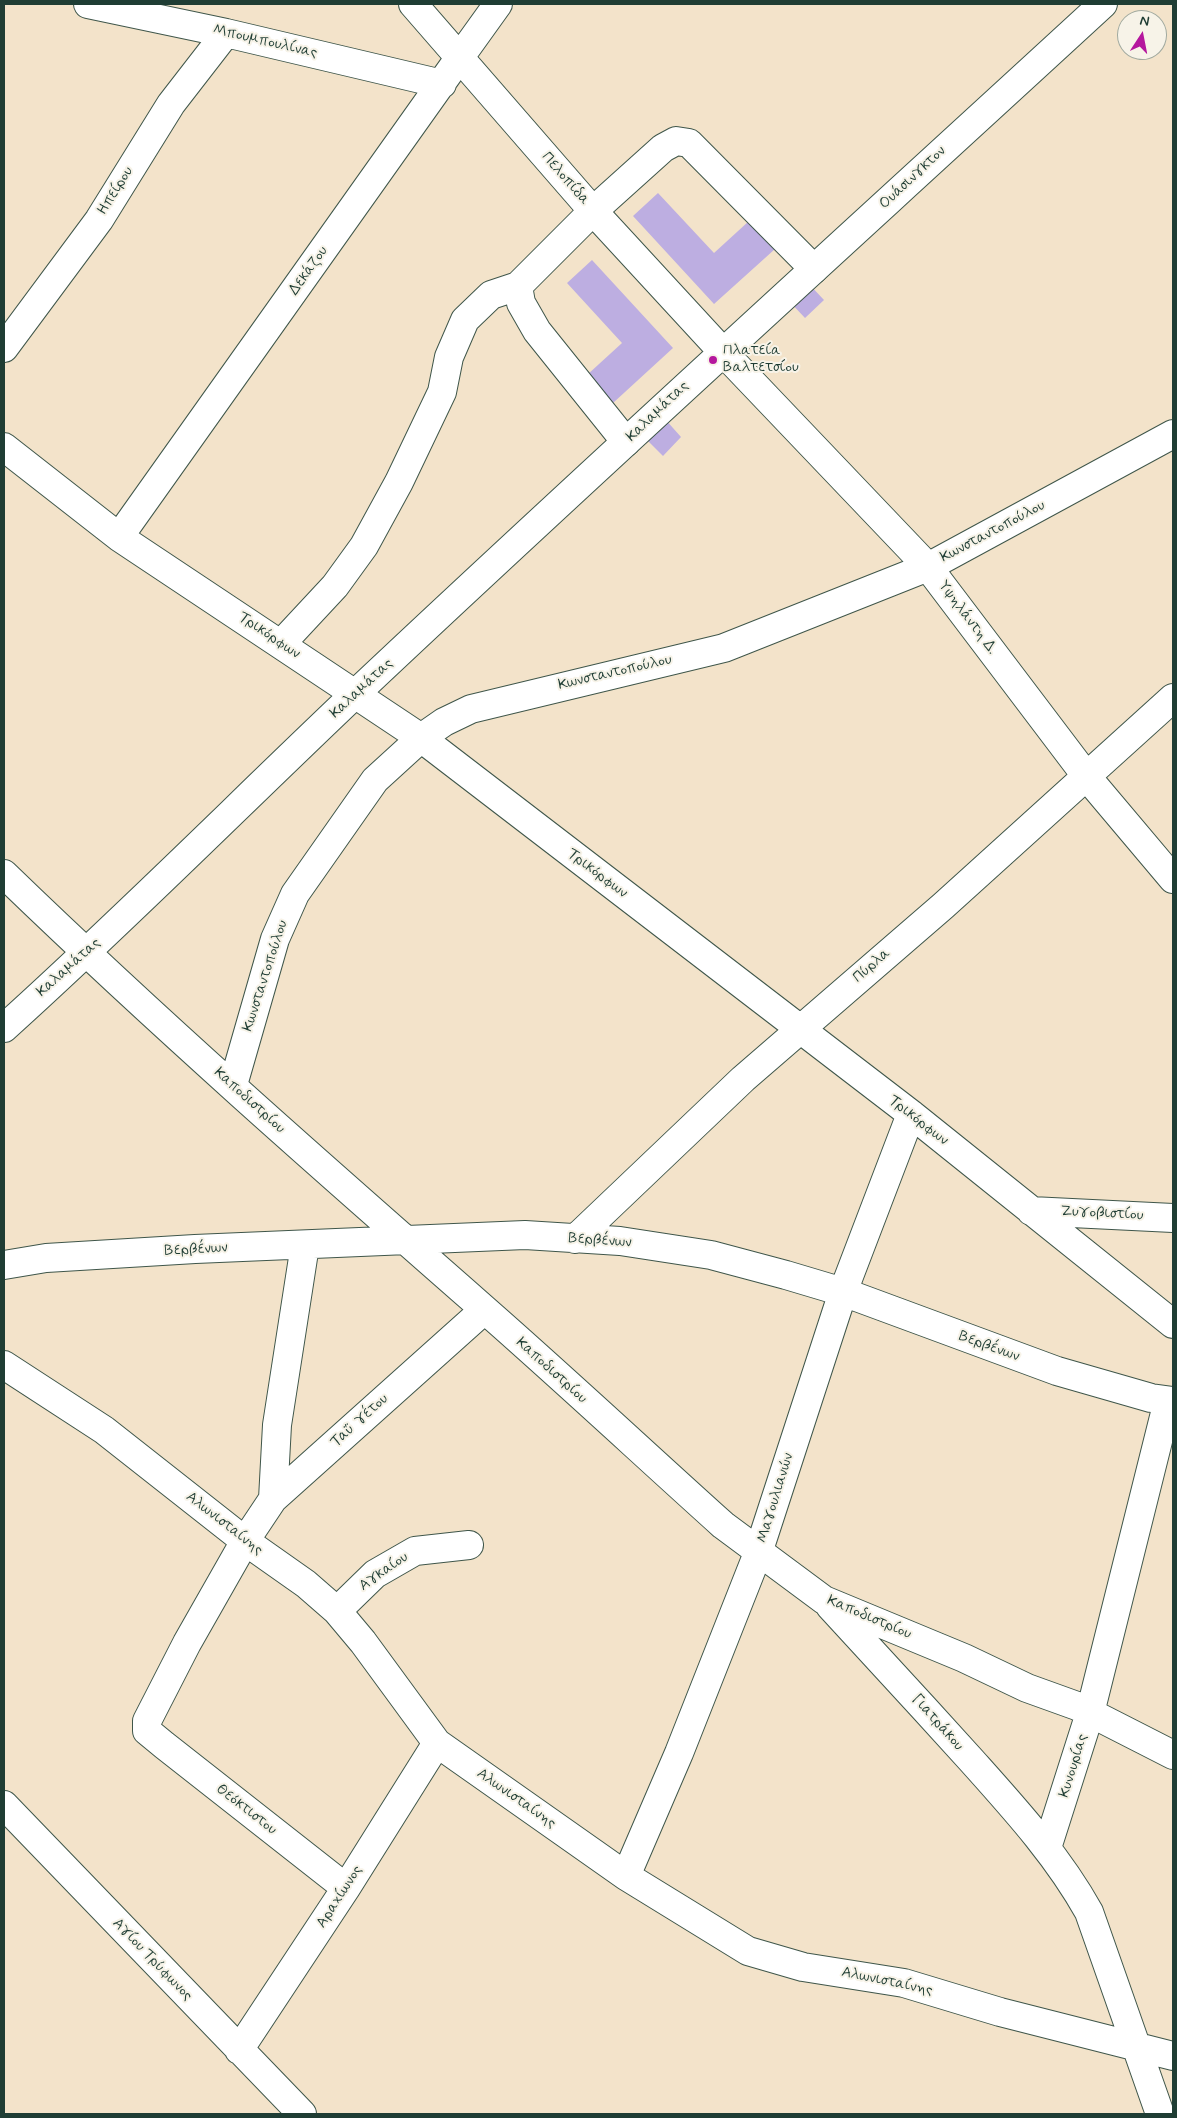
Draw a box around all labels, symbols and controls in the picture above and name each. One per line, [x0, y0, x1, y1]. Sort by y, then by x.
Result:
north arrow [1117, 10, 1167, 60]
text: N [1138, 12, 1151, 31]
street label: Μπουμπουλίνας [211, 21, 319, 63]
street label: Ουάσινγκτον [876, 143, 950, 213]
street label: Πελοπίδα [537, 149, 593, 209]
street label: Ηπείρου [94, 163, 138, 219]
street label: Δεκάζου [286, 243, 332, 299]
place label: Πλατεία Βαλτετσίου [723, 342, 799, 377]
marker: Πλατεία Βαλτετσίου [707, 354, 719, 366]
street label: Καλαμάτας [623, 378, 693, 446]
street label: Κωνσταντοπούλου [938, 497, 1048, 567]
street label: Υψηλάντη Δ. [933, 578, 1001, 658]
street label: Τρικόρφων [234, 609, 304, 663]
street label: Κωνσταντοπούλου [556, 651, 674, 695]
street label: Καλαμάτας [327, 655, 397, 723]
street label: Τρικόρφων [563, 845, 631, 903]
street label: Κωνσταντοπούλου [240, 918, 292, 1034]
street label: Καλαμάτας [33, 935, 105, 1001]
street label: Πύρλα [850, 945, 894, 987]
street label: Καποδιστρίου [210, 1064, 288, 1138]
street label: Τρικόρφων [884, 1092, 952, 1150]
street label: Ζυγοβιστίου [1060, 1203, 1144, 1225]
street label: Βερβένων [568, 1230, 632, 1252]
street label: Βερβένων [164, 1239, 228, 1261]
street label: Βερβένων [956, 1328, 1022, 1366]
street label: Καποδιστρίου [512, 1334, 590, 1408]
street label: Ταΰγέτου [327, 1390, 393, 1452]
street label: Μαγουλιανών [754, 1451, 798, 1545]
street label: Αλωνισταίνης [182, 1488, 266, 1560]
street label: Αγκαίου [356, 1549, 412, 1595]
street label: Καποδιστρίου [824, 1592, 914, 1644]
street label: Γιατράκου [907, 1691, 967, 1755]
street label: Κυνουρίας [1056, 1732, 1092, 1800]
street label: Αλωνισταίνης [473, 1765, 559, 1833]
street label: Θεόκτιστου [212, 1781, 280, 1839]
street label: Αραχίωνος [313, 1862, 367, 1932]
street label: Αγίου Τρύφωνος [108, 1915, 196, 2005]
street label: Αλωνισταίνης [840, 1964, 934, 2000]

